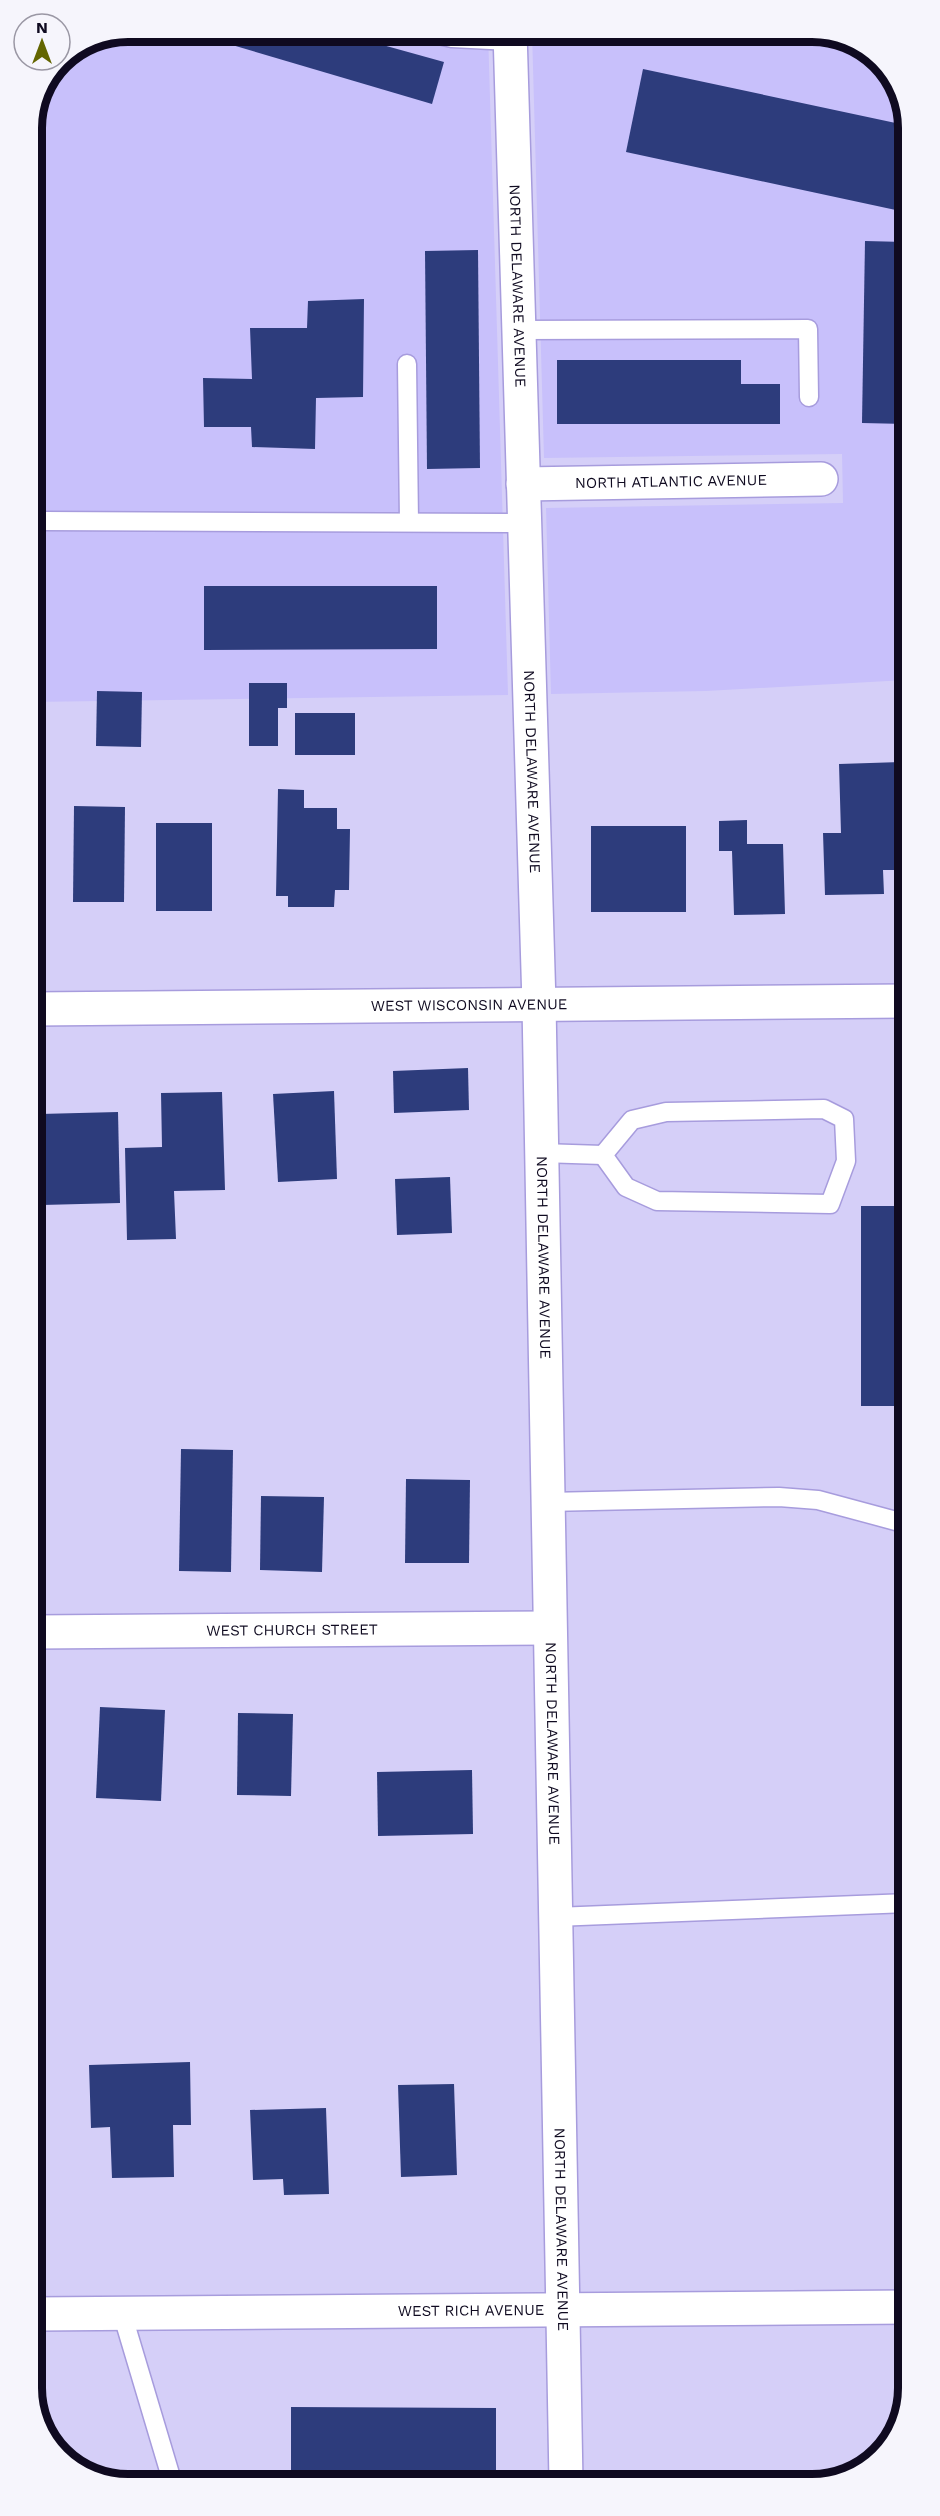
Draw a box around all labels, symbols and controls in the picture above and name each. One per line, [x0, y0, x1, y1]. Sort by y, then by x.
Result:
north arrow [12, 12, 72, 72]
text: N [36, 18, 48, 37]
street label: NORTH DELAWARE AVENUE [506, 184, 530, 388]
street label: NORTH ATLANTIC AVENUE [575, 471, 767, 492]
street label: NORTH DELAWARE AVENUE [520, 670, 544, 873]
street label: WEST WISCONSIN AVENUE [371, 995, 567, 1015]
street label: NORTH DELAWARE AVENUE [533, 1156, 554, 1359]
street label: WEST CHURCH STREET [206, 1620, 378, 1640]
street label: NORTH DELAWARE AVENUE [542, 1642, 563, 1845]
street label: NORTH DELAWARE AVENUE [551, 2128, 572, 2331]
street label: WEST RICH AVENUE [398, 2301, 544, 2320]

